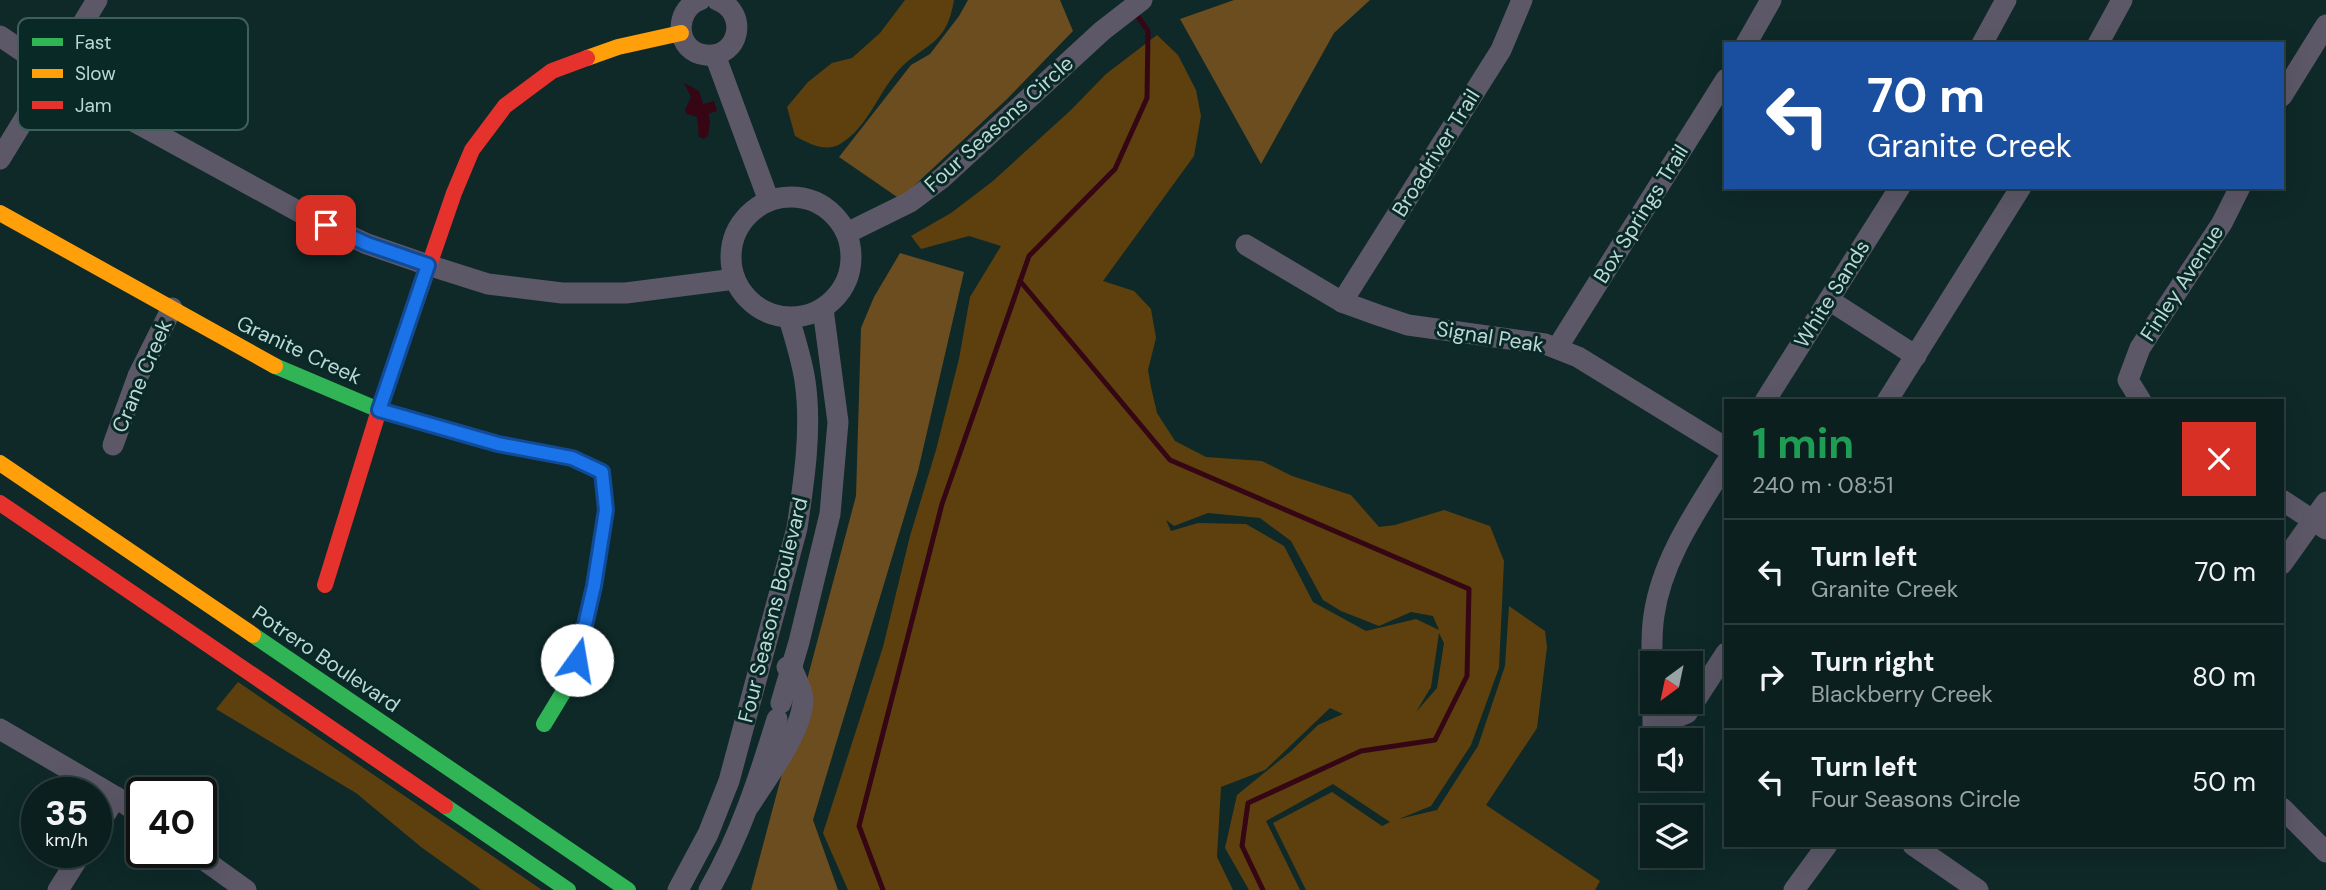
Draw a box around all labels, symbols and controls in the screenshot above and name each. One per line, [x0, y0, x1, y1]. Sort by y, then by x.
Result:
legend [18, 18, 248, 130]
text: Fast [75, 30, 111, 55]
street label: Four Seasons Circle [918, 50, 1080, 198]
text: Slow [75, 61, 116, 86]
text: 70 m [1867, 63, 1985, 127]
icon: left [1752, 70, 1843, 161]
street label: Broadriver Trail [1386, 84, 1486, 222]
text: Jam [75, 93, 112, 118]
text: Granite Creek [1867, 125, 2072, 167]
street label: Box Springs Trail [1587, 139, 1695, 289]
pin [296, 195, 356, 255]
icon: arrive [307, 206, 345, 244]
street label: Finley Avenue [2134, 219, 2230, 346]
street label: White Sands [1788, 235, 1876, 353]
street label: Granite Creek [232, 309, 366, 391]
street label: Crane Creek [106, 315, 179, 437]
street label: Signal Peak [1434, 315, 1546, 359]
text: 1 min [1752, 416, 1854, 471]
button: close [2182, 422, 2256, 496]
text: 240 m · 08:51 [1752, 470, 1894, 500]
street label: Four Seasons Boulevard [731, 494, 815, 726]
text: Turn left [1811, 540, 1918, 574]
icon: left [1752, 553, 1790, 591]
text: 70 m [2195, 555, 2256, 589]
text: Granite Creek [1811, 574, 1958, 604]
street label: Potrero Boulevard [247, 599, 405, 719]
position arrow [540, 623, 614, 697]
text: Turn right [1811, 645, 1935, 679]
north arrow [1640, 651, 1703, 714]
map controls [1640, 651, 1703, 868]
icon: right [1752, 658, 1790, 696]
text: 80 m [2192, 660, 2256, 694]
text: Blackberry Creek [1811, 679, 1993, 709]
button: sound [1640, 728, 1703, 791]
text: Turn left [1811, 750, 1918, 784]
icon: left [1752, 763, 1790, 801]
text: 50 m [2192, 765, 2256, 799]
speed limit sign: 40 [126, 777, 217, 868]
text: Four Seasons Circle [1811, 784, 2021, 814]
text: 35 [45, 790, 88, 836]
button: layers [1640, 805, 1703, 868]
text: km/h [45, 828, 88, 852]

